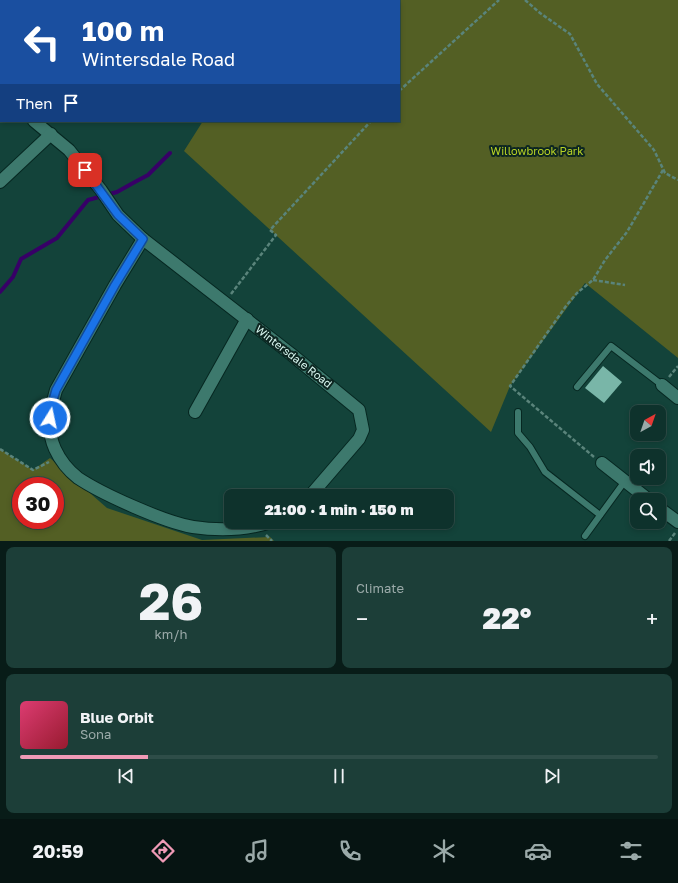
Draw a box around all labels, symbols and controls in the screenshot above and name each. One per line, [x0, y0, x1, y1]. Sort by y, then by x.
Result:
text: 100 m [82, 14, 164, 47]
icon: left [16, 16, 68, 68]
text: Wintersdale Road [82, 48, 235, 70]
icon: arrive [60, 92, 82, 114]
text: Then [16, 94, 52, 112]
park label: Willowbrook Park [491, 144, 583, 157]
pin [68, 153, 102, 187]
icon: arrive [74, 159, 96, 181]
street label: Wintersdale Road [253, 322, 335, 390]
position arrow [29, 397, 71, 439]
north arrow [630, 405, 666, 441]
map controls [630, 405, 666, 529]
button: sound [630, 449, 666, 485]
speed limit sign: 30 [12, 477, 64, 529]
button: search [630, 493, 666, 529]
text: 21:00 · 1 min · 150 m [264, 500, 414, 518]
text: 26 [139, 569, 203, 631]
text: Climate [356, 580, 404, 596]
text: 22° [483, 600, 531, 636]
text: − [356, 605, 368, 632]
text: + [646, 605, 658, 632]
text: km/h [154, 626, 188, 642]
text: Blue Orbit [80, 708, 154, 726]
text: Sona [80, 726, 111, 742]
icon: previous [115, 765, 137, 787]
icon: pause [328, 765, 350, 787]
icon: next [541, 765, 563, 787]
icon: directions [149, 837, 177, 865]
icon: music [243, 837, 271, 865]
icon: phone [336, 837, 364, 865]
icon: climate [430, 837, 458, 865]
icon: car [524, 837, 552, 865]
icon: filters [617, 837, 645, 865]
text: 20:59 [33, 840, 84, 862]

